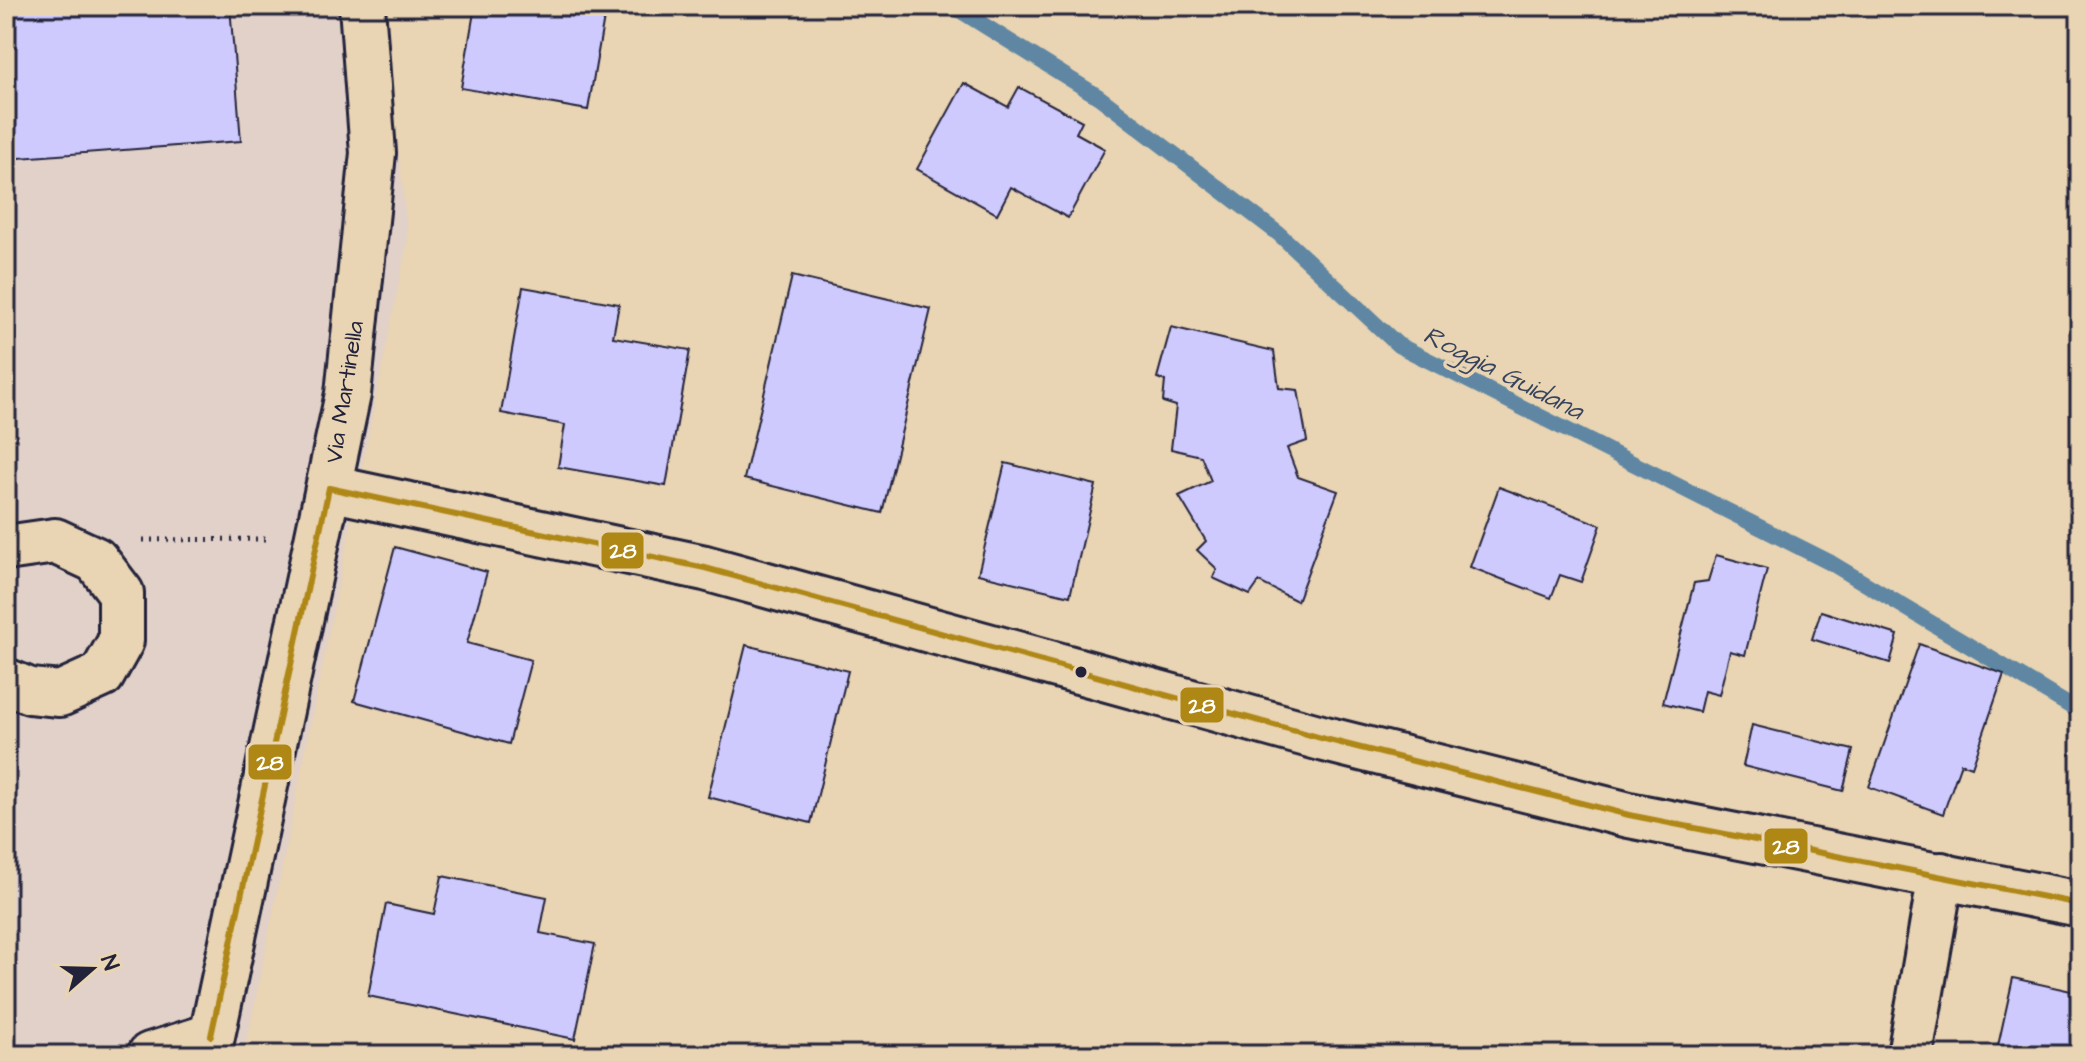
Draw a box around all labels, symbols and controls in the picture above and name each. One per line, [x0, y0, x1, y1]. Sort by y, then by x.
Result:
water label: Roggia Guidana [1417, 317, 1591, 430]
street label: Via Martinella [317, 318, 373, 466]
line badge: 28 [600, 531, 645, 570]
text: 28 [609, 536, 637, 567]
unlabelled marker [1073, 664, 1089, 680]
line badge: 28 [1179, 686, 1225, 724]
text: 28 [1188, 691, 1216, 722]
line badge: 28 [247, 743, 293, 781]
text: 28 [256, 748, 284, 779]
line badge: 28 [1763, 827, 1809, 865]
text: 28 [1772, 832, 1800, 863]
north arrow [52, 929, 132, 1009]
text: N [92, 951, 126, 975]

